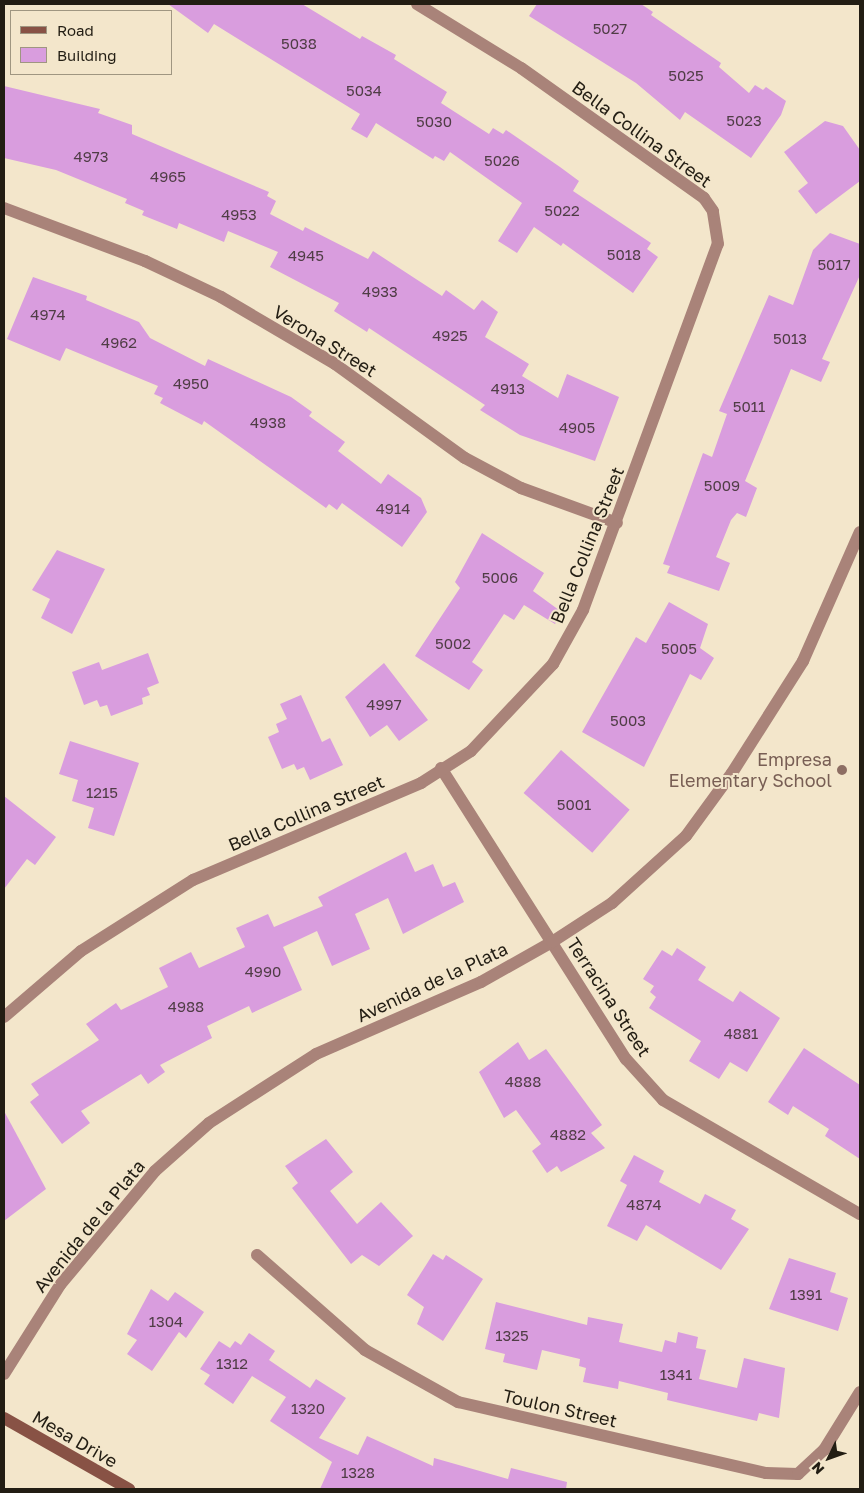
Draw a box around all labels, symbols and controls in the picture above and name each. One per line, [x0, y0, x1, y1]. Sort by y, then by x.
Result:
legend [10, 10, 172, 75]
house number: 5027 [593, 20, 627, 38]
text: Road [57, 21, 94, 39]
house number: 5038 [281, 35, 317, 53]
text: Building [57, 46, 117, 64]
house number: 5025 [668, 67, 704, 85]
street label: Bella Collina Street [568, 76, 716, 192]
house number: 5034 [346, 82, 382, 100]
house number: 5023 [726, 112, 762, 130]
house number: 5030 [416, 113, 452, 131]
house number: 4973 [74, 148, 108, 166]
house number: 5026 [484, 152, 520, 170]
house number: 4965 [150, 168, 186, 186]
house number: 5022 [544, 202, 580, 220]
house number: 4953 [221, 206, 257, 224]
house number: 5018 [607, 246, 641, 264]
house number: 4945 [288, 247, 324, 265]
house number: 5017 [817, 256, 851, 274]
house number: 4933 [362, 283, 398, 301]
street label: Verona Street [269, 301, 381, 381]
house number: 4974 [30, 306, 66, 324]
house number: 4925 [432, 327, 468, 345]
house number: 5013 [773, 330, 807, 348]
house number: 4962 [101, 334, 137, 352]
house number: 4950 [173, 375, 209, 393]
house number: 4913 [491, 380, 525, 398]
house number: 5011 [733, 398, 765, 416]
house number: 4938 [250, 414, 286, 432]
house number: 4905 [559, 419, 595, 437]
street label: Bella Collina Street [546, 463, 628, 627]
house number: 5009 [704, 477, 740, 495]
house number: 4914 [376, 500, 410, 518]
house number: 5006 [482, 569, 518, 587]
house number: 5002 [435, 635, 471, 653]
house number: 5005 [661, 640, 697, 658]
house number: 4997 [366, 696, 402, 714]
house number: 5003 [610, 712, 646, 730]
place label: Empresa Elementary School [668, 749, 832, 792]
marker: Empresa Elementary School [836, 764, 848, 776]
street label: Bella Collina Street [225, 770, 387, 856]
house number: 1215 [86, 784, 118, 802]
house number: 5001 [557, 796, 591, 814]
street label: Terracina Street [562, 933, 656, 1061]
street label: Avenida de la Plata [353, 938, 511, 1026]
house number: 4990 [245, 963, 281, 981]
house number: 4988 [168, 998, 204, 1016]
house number: 4881 [724, 1025, 758, 1043]
house number: 4888 [505, 1073, 541, 1091]
house number: 4882 [550, 1126, 586, 1144]
street label: Avenida de la Plata [29, 1155, 149, 1297]
house number: 4874 [626, 1196, 662, 1214]
house number: 1391 [790, 1286, 822, 1304]
house number: 1304 [149, 1313, 183, 1331]
house number: 1325 [495, 1327, 529, 1345]
house number: 1312 [216, 1355, 248, 1373]
house number: 1341 [660, 1366, 692, 1384]
street label: Toulon Street [501, 1384, 619, 1432]
house number: 1320 [291, 1400, 325, 1418]
street label: Mesa Drive [29, 1406, 121, 1472]
north arrow [804, 1433, 854, 1483]
text: N [808, 1459, 827, 1478]
house number: 1328 [341, 1464, 375, 1482]

